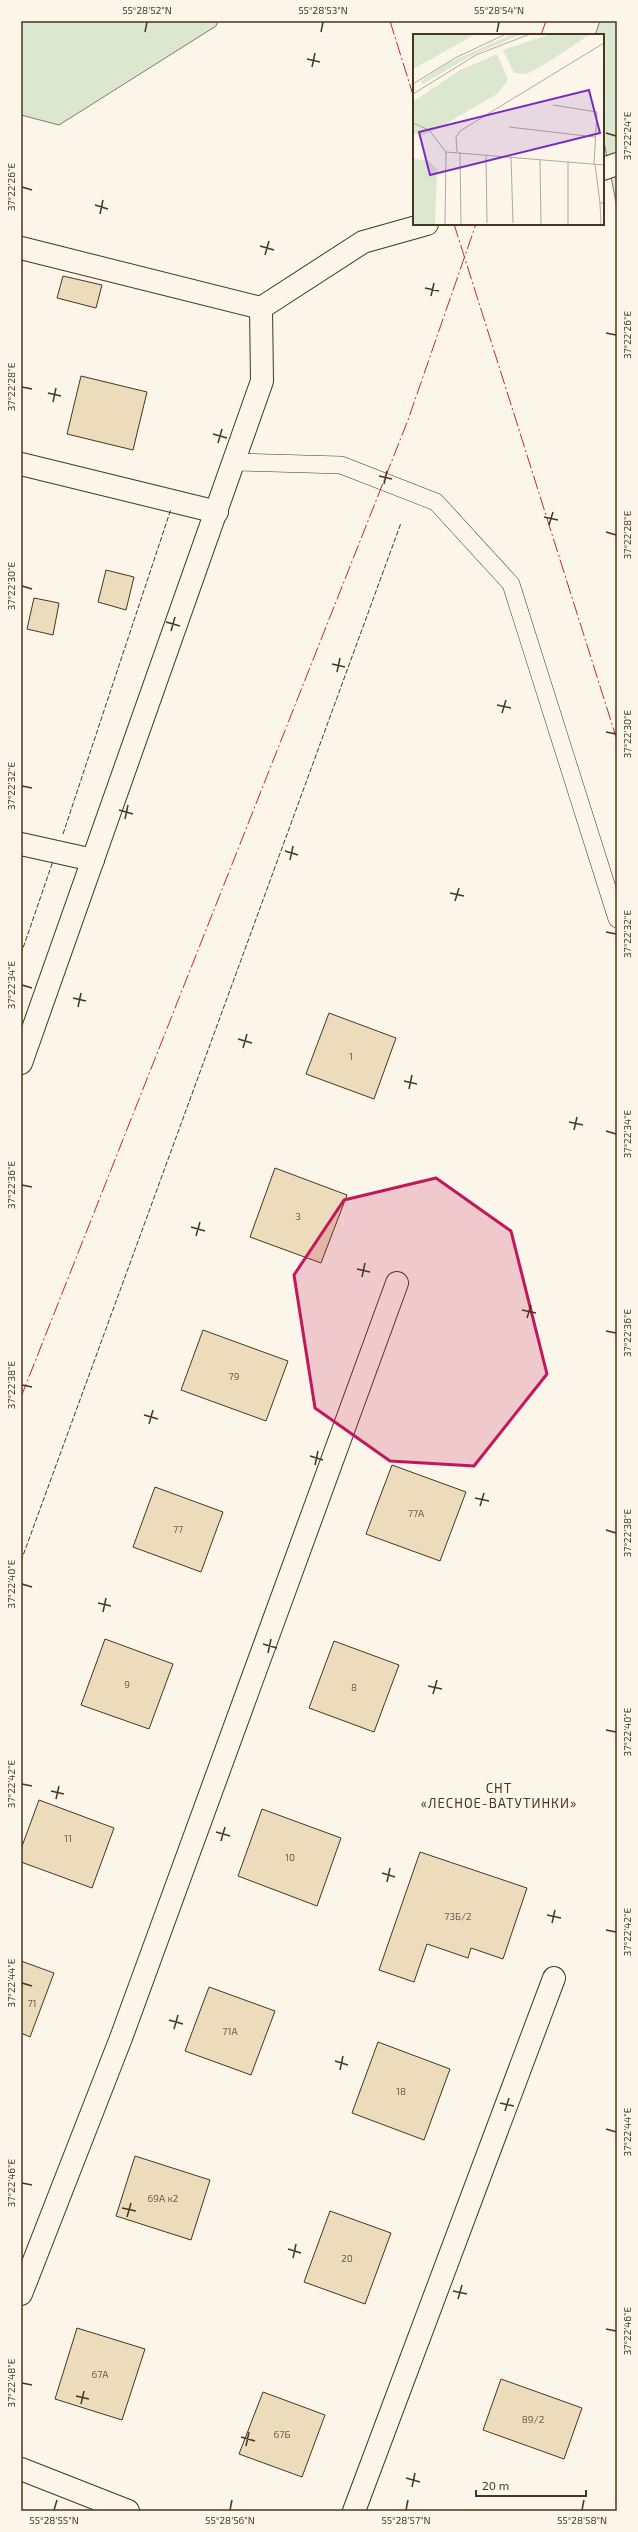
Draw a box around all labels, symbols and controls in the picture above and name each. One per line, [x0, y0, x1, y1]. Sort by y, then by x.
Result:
text: 55°28'52"N [122, 4, 172, 16]
text: 55°28'53"N [298, 4, 348, 16]
text: 55°28'54"N [474, 4, 524, 16]
inset map [413, 34, 604, 225]
text: 37°22'24"E [621, 111, 633, 160]
text: 37°22'26"E [5, 163, 17, 211]
text: 37°22'26"E [621, 311, 633, 359]
text: 37°22'28"E [5, 362, 17, 411]
text: 37°22'28"E [621, 510, 633, 559]
text: 37°22'30"E [5, 561, 17, 610]
text: 37°22'30"E [621, 709, 633, 758]
text: 37°22'32"E [5, 762, 17, 810]
text: 37°22'32"E [621, 910, 633, 958]
text: 37°22'34"E [5, 960, 17, 1009]
house number: 1 [349, 1050, 353, 1062]
text: 37°22'34"E [621, 1109, 633, 1158]
text: 37°22'36"E [5, 1161, 17, 1209]
house number: 3 [295, 1210, 301, 1222]
text: 37°22'36"E [621, 1309, 633, 1357]
text: 37°22'38"E [5, 1360, 17, 1409]
house number: 79 [229, 1370, 240, 1382]
house number: 77А [408, 1507, 425, 1519]
text: 37°22'38"E [621, 1508, 633, 1557]
house number: 77 [173, 1523, 183, 1535]
text: 37°22'40"E [5, 1559, 17, 1608]
house number: 9 [124, 1678, 130, 1690]
house number: 8 [351, 1681, 357, 1693]
text: 37°22'40"E [621, 1707, 633, 1756]
text: 37°22'42"E [5, 1759, 17, 1808]
district label: СНТ «ЛЕСНОЕ-ВАТУТИНКИ» [421, 1780, 577, 1811]
house number: 11 [64, 1832, 72, 1844]
house number: 10 [285, 1851, 295, 1863]
text: 37°22'42"E [621, 1907, 633, 1956]
house number: 73Б/2 [444, 1910, 472, 1922]
text: 37°22'44"E [5, 1958, 17, 2007]
house number: 71 [27, 1997, 37, 2009]
house number: 71А [222, 2025, 238, 2037]
house number: 18 [396, 2085, 406, 2097]
text: 37°22'44"E [621, 2107, 633, 2156]
text: 37°22'46"E [5, 2158, 17, 2207]
house number: 69А к2 [148, 2192, 179, 2204]
house number: 20 [341, 2252, 353, 2264]
text: 37°22'46"E [621, 2306, 633, 2355]
text: 37°22'48"E [5, 2358, 17, 2407]
house number: 67А [91, 2368, 109, 2380]
house number: 89/2 [522, 2413, 545, 2425]
house number: 67Б [274, 2428, 290, 2440]
scale bar [476, 2472, 586, 2498]
text: 20 m [482, 2478, 509, 2492]
text: 55°28'55"N [29, 2514, 79, 2526]
text: 55°28'56"N [205, 2514, 255, 2526]
text: 55°28'57"N [381, 2514, 431, 2526]
text: 55°28'58"N [557, 2514, 607, 2526]

